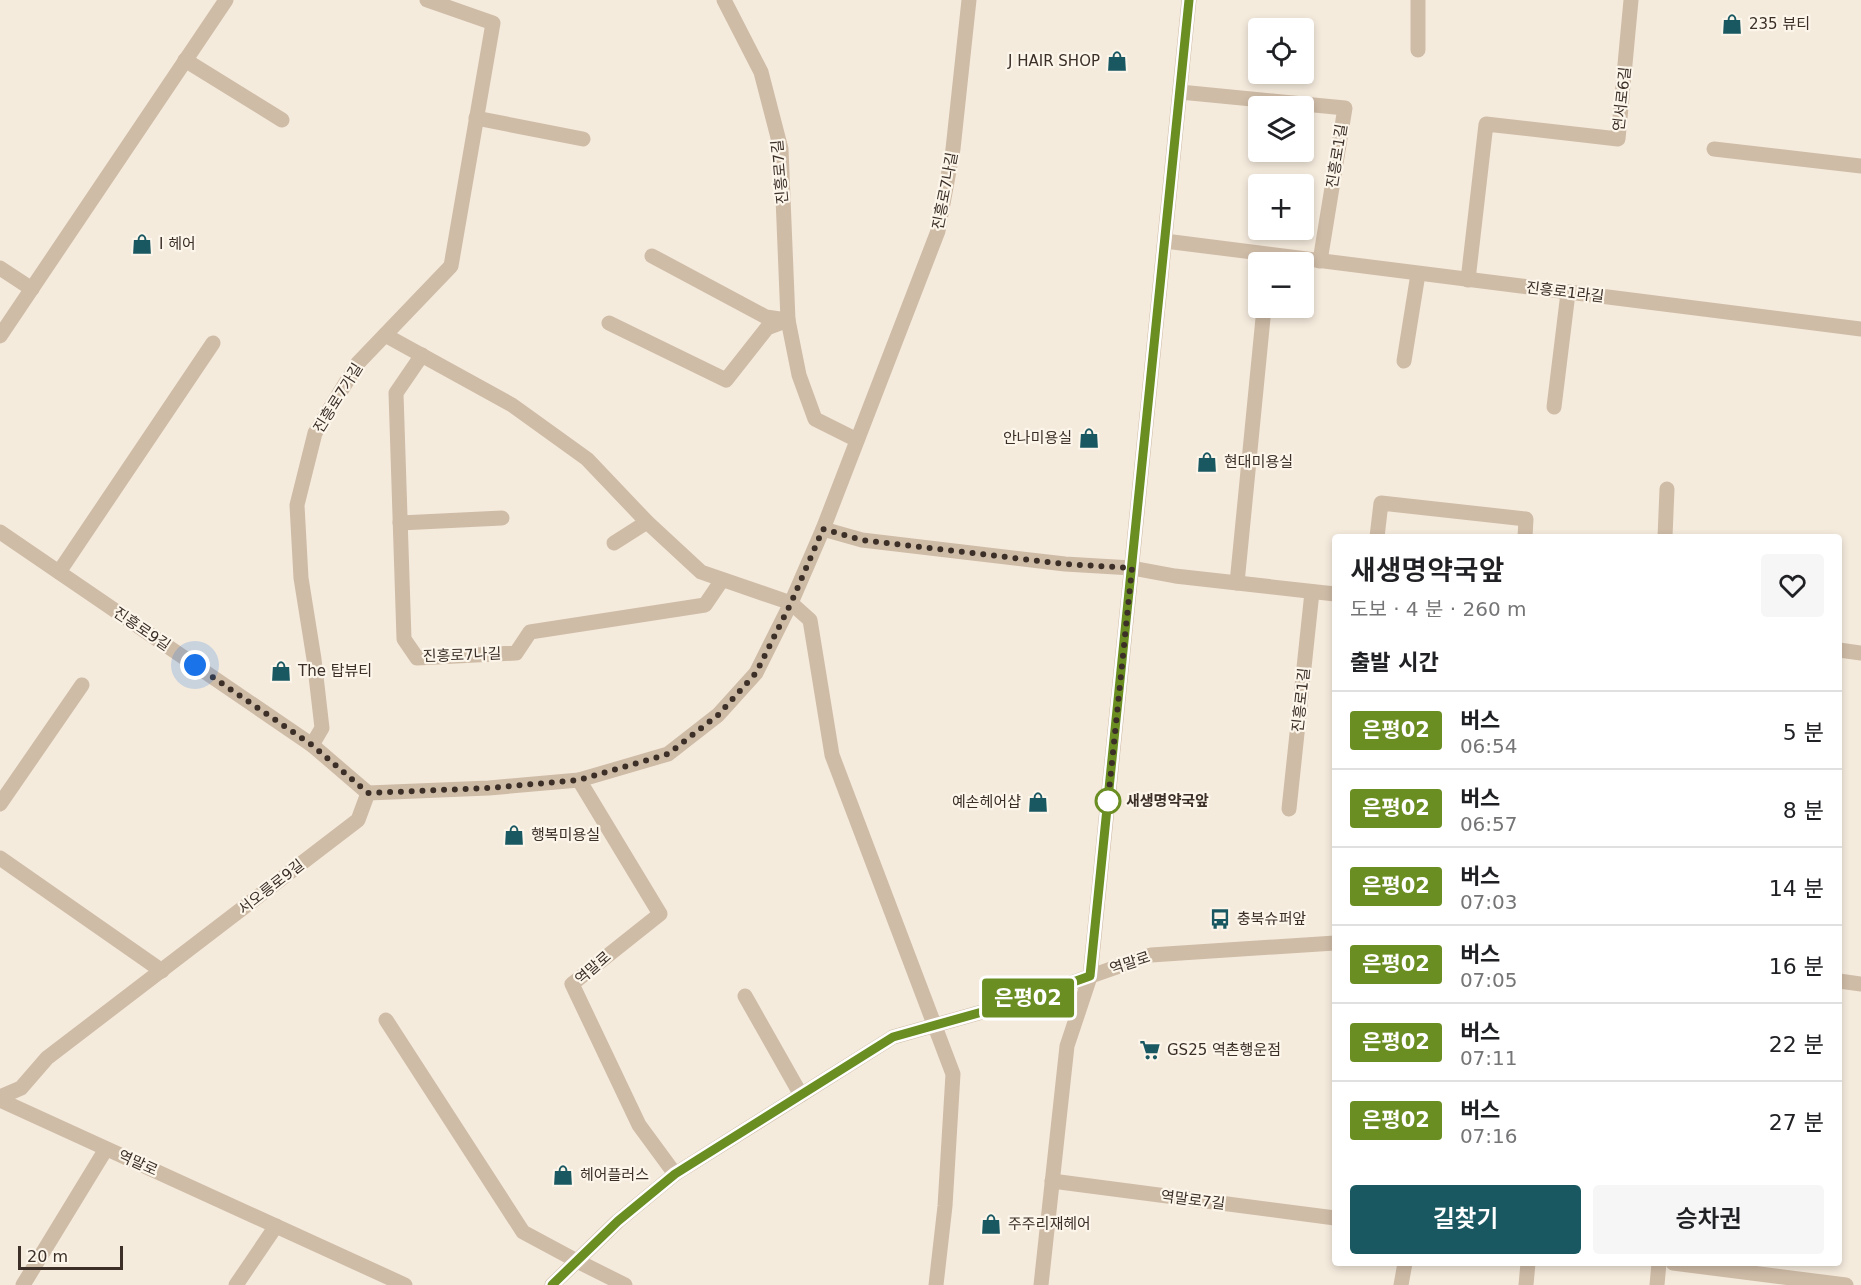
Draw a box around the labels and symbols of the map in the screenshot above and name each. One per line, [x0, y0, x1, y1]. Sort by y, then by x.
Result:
shop icon: 235 뷰티 [1720, 12, 1744, 36]
place label: 235 뷰티 [1749, 15, 1810, 33]
shop icon: J HAIR SHOP [1105, 49, 1129, 73]
place label: J HAIR SHOP [1007, 52, 1100, 70]
street label: 연서로6길 [1610, 66, 1634, 132]
street label: 진흥로1길 [1323, 123, 1351, 189]
street label: 진흥로7길 [768, 139, 792, 205]
street label: 진흥로7나길 [929, 151, 961, 231]
shop icon: I 헤어 [130, 232, 154, 256]
place label: I 헤어 [159, 235, 196, 253]
street label: 진흥로1라길 [1525, 278, 1605, 306]
street label: 진흥로7가길 [310, 360, 366, 436]
shop icon: 안나미용실 [1077, 426, 1101, 450]
place label: 안나미용실 [1003, 429, 1072, 447]
shop icon: 현대미용실 [1195, 450, 1219, 474]
place label: 현대미용실 [1224, 453, 1293, 471]
street label: 진흥로9길 [110, 603, 174, 655]
street label: 진흥로7나길 [422, 645, 502, 665]
your location [180, 650, 210, 680]
shop icon: The 탑뷰티 [269, 659, 293, 683]
place label: The 탑뷰티 [297, 662, 372, 680]
street label: 진흥로1길 [1289, 667, 1313, 733]
marker: 새생명약국앞 [1095, 788, 1121, 814]
shop icon: 예손헤어샵 [1026, 790, 1050, 814]
place label: 새생명약국앞 [1126, 792, 1209, 810]
place label: 예손헤어샵 [952, 793, 1021, 811]
shop icon: 행복미용실 [502, 823, 526, 847]
place label: 행복미용실 [531, 826, 600, 844]
street label: 서오릉로9길 [235, 856, 307, 918]
bus stop icon: 충북슈퍼앞 [1208, 907, 1232, 931]
place label: 충북슈퍼앞 [1237, 910, 1306, 928]
street label: 역말로 [571, 948, 615, 988]
street label: 역말로 [1108, 948, 1152, 978]
line badge: 은평02 [986, 978, 1070, 1018]
supermarket icon: GS25 역촌행운점 [1138, 1038, 1162, 1062]
place label: GS25 역촌행운점 [1167, 1041, 1281, 1059]
street label: 역말로 [115, 1146, 161, 1180]
shop icon: 헤어플러스 [551, 1163, 575, 1187]
place label: 헤어플러스 [580, 1166, 649, 1184]
street label: 역말로7길 [1160, 1187, 1226, 1213]
shop icon: 주주리재헤어 [979, 1212, 1003, 1236]
place label: 주주리재헤어 [1008, 1215, 1091, 1233]
scale bar [18, 1243, 123, 1270]

